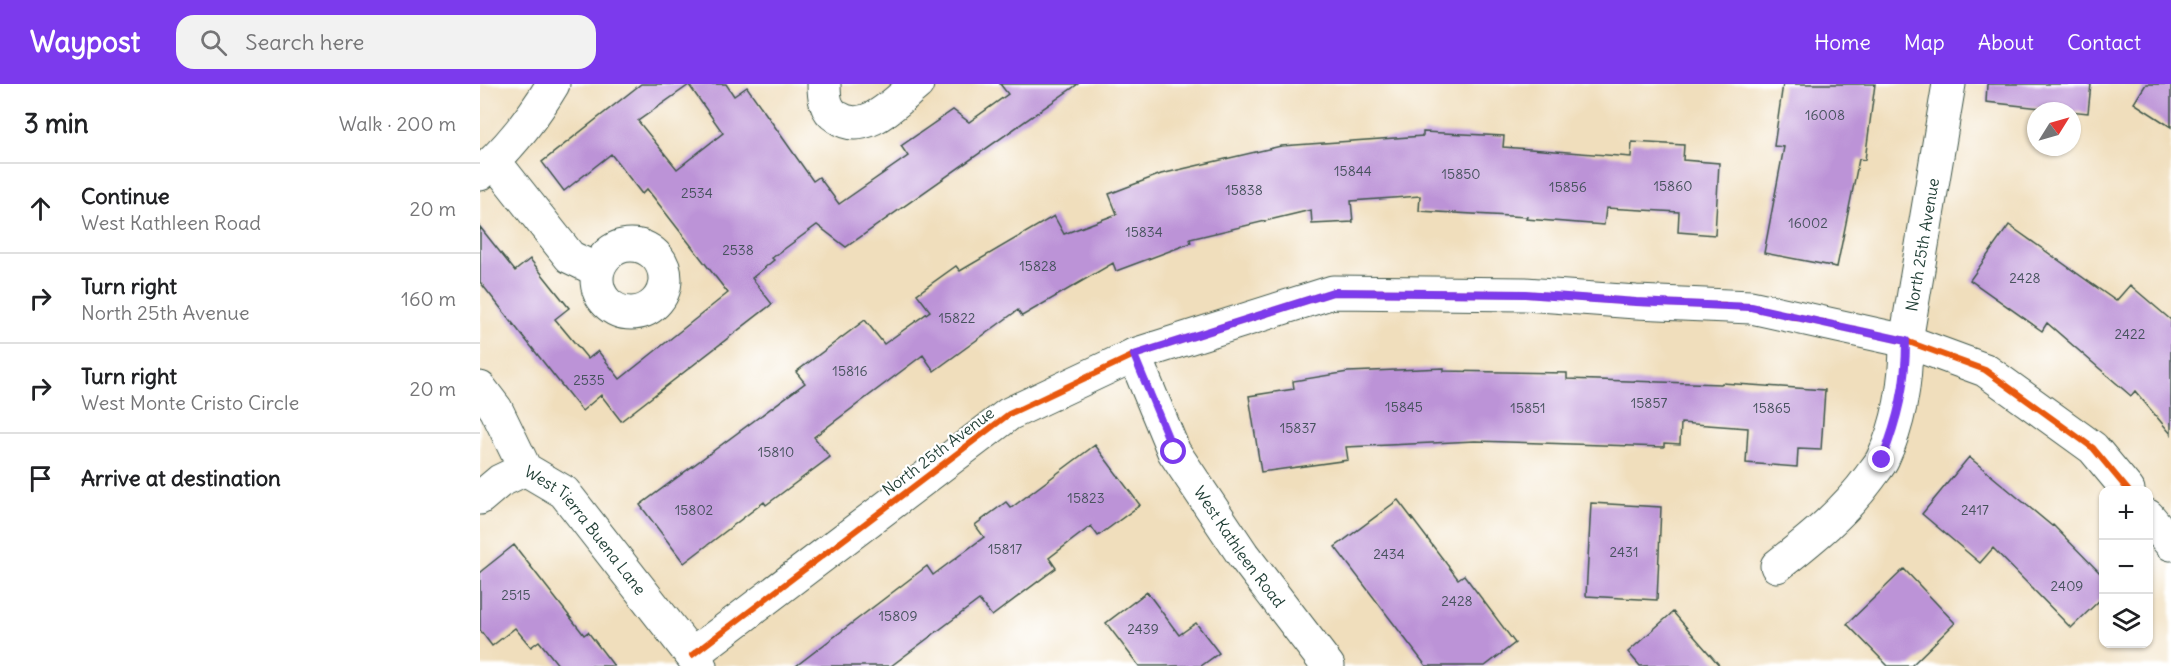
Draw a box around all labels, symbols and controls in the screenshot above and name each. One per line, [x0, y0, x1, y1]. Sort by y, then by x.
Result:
search box [176, 15, 596, 69]
text: Waypost [30, 24, 140, 60]
icon: search [197, 26, 230, 59]
text: Search here [245, 28, 364, 56]
text: Home [1814, 29, 1871, 56]
text: Map [1904, 29, 1945, 56]
text: About [1978, 29, 2034, 56]
text: Contact [2067, 29, 2141, 56]
north arrow [2027, 102, 2081, 156]
house number: 16008 [1805, 106, 1845, 124]
text: 3 min [24, 107, 89, 140]
text: Walk · 200 m [339, 111, 456, 136]
house number: 15844 [1334, 162, 1372, 180]
house number: 15850 [1442, 165, 1480, 183]
house number: 15860 [1654, 177, 1692, 195]
street label: North 25th Avenue [1901, 177, 1943, 313]
house number: 15856 [1549, 178, 1587, 196]
house number: 15838 [1225, 181, 1263, 199]
text: Continue [81, 182, 170, 210]
house number: 2534 [681, 184, 713, 202]
icon: ahead [24, 192, 57, 225]
text: 20 m [410, 196, 456, 221]
text: West Kathleen Road [81, 210, 261, 235]
house number: 16002 [1788, 214, 1828, 232]
house number: 15834 [1125, 223, 1163, 241]
house number: 2538 [722, 241, 754, 259]
house number: 15828 [1019, 257, 1057, 275]
house number: 2428 [2009, 269, 2041, 287]
text: Turn right [81, 272, 177, 300]
icon: right [24, 282, 57, 315]
text: 160 m [401, 286, 456, 311]
text: North 25th Avenue [81, 300, 250, 325]
house number: 15822 [938, 309, 976, 327]
house number: 2422 [2115, 325, 2146, 343]
text: Turn right [81, 362, 177, 390]
house number: 15816 [832, 362, 868, 380]
house number: 2535 [573, 371, 605, 389]
icon: right [24, 372, 57, 405]
text: 20 m [410, 376, 456, 401]
text: West Monte Cristo Circle [81, 390, 299, 415]
house number: 15857 [1631, 394, 1667, 412]
house number: 15845 [1385, 398, 1423, 416]
house number: 15851 [1510, 399, 1546, 417]
house number: 15865 [1753, 399, 1791, 417]
street label: North 25th Avenue [878, 402, 998, 500]
house number: 15837 [1280, 419, 1316, 437]
route start [1160, 438, 1186, 464]
house number: 15810 [758, 443, 794, 461]
route end [1868, 446, 1894, 472]
street label: West Tierra Buena Lane [521, 461, 650, 599]
icon: arrive [24, 462, 57, 495]
text: Arrive at destination [81, 464, 281, 492]
street label: West Kathleen Road [1190, 482, 1289, 611]
map controls [2099, 486, 2153, 648]
button: + [2099, 486, 2153, 540]
house number: 15823 [1067, 489, 1105, 507]
house number: 15802 [675, 501, 714, 519]
house number: 2417 [1961, 501, 1989, 519]
house number: 15817 [988, 540, 1022, 558]
button: − [2099, 540, 2153, 594]
house number: 2431 [1610, 543, 1638, 561]
house number: 2434 [1373, 545, 1405, 563]
house number: 2409 [2051, 577, 2083, 595]
house number: 2515 [501, 586, 531, 604]
house number: 2428 [1441, 592, 1473, 610]
button: layers [2099, 594, 2153, 648]
house number: 15809 [879, 607, 917, 625]
house number: 2439 [1127, 620, 1159, 638]

